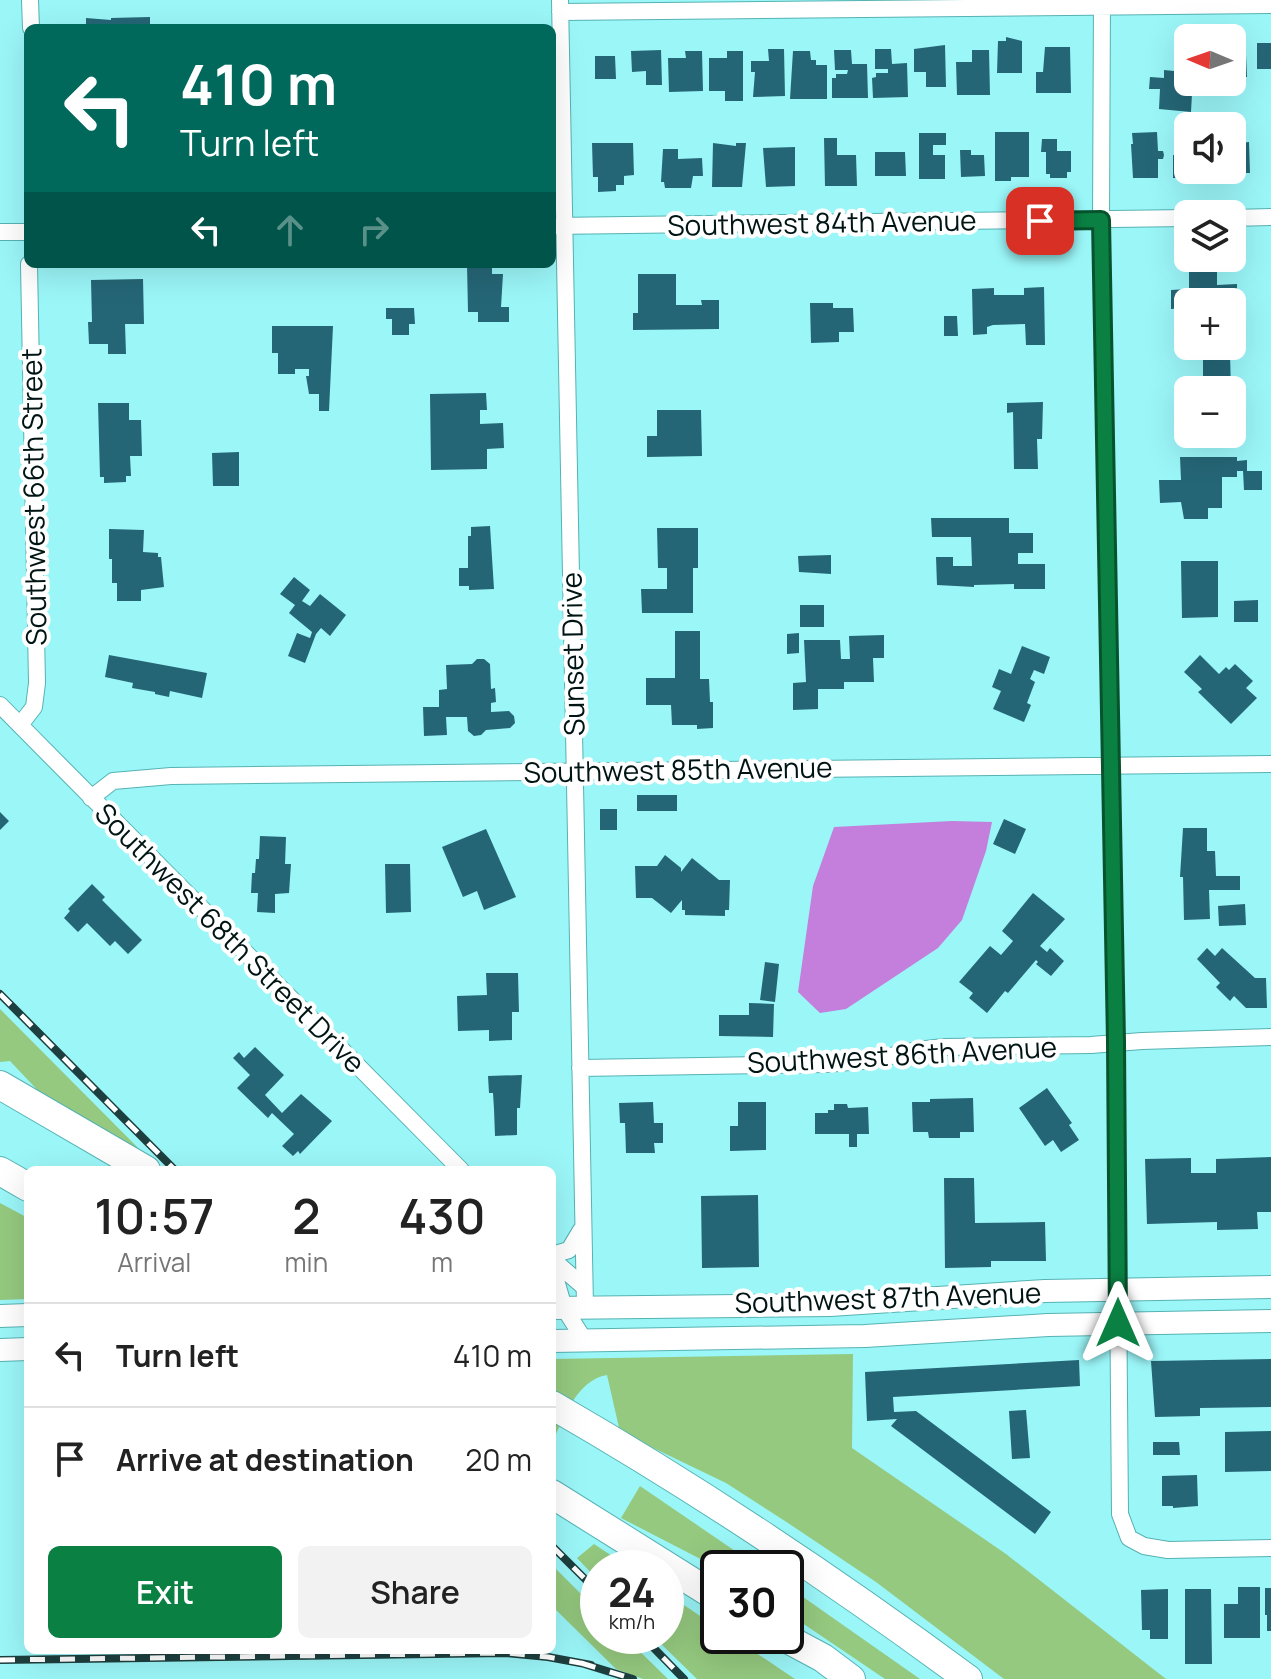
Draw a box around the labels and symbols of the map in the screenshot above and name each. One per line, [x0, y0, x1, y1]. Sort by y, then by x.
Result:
north arrow [1174, 24, 1246, 96]
pin [1006, 187, 1074, 255]
street label: Southwest 84th Avenue [667, 200, 977, 244]
street label: Southwest 66th Street [11, 348, 55, 646]
street label: Sunset Drive [552, 572, 592, 736]
street label: Southwest 85th Avenue [523, 747, 833, 791]
street label: Southwest 68th Street Drive [87, 794, 374, 1081]
street label: Southwest 86th Avenue [746, 1027, 1058, 1081]
street label: Southwest 87th Avenue [734, 1273, 1042, 1321]
position arrow [1076, 1281, 1160, 1365]
speed limit sign: 30 [700, 1550, 804, 1654]

